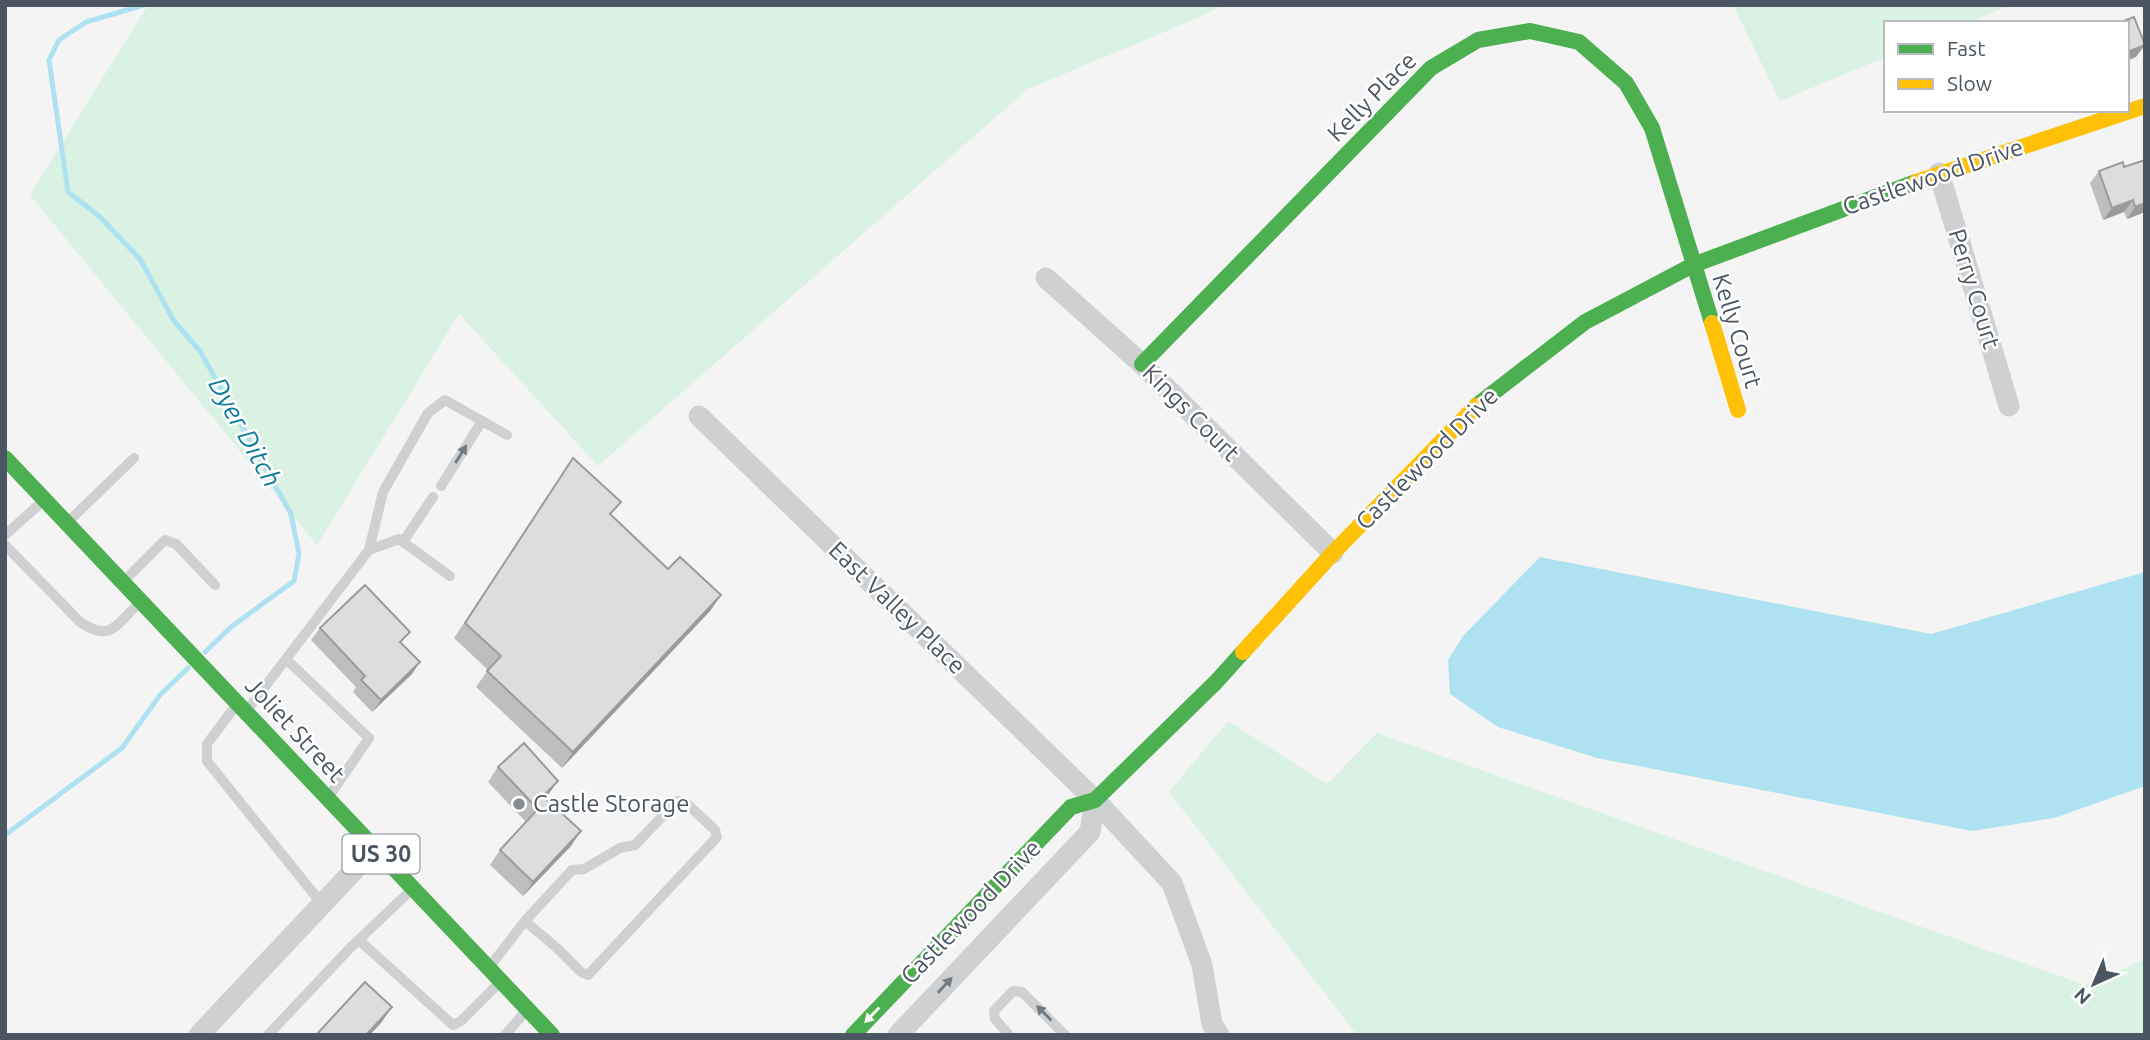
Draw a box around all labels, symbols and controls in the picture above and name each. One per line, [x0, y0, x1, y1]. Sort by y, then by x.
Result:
legend [1884, 21, 2129, 112]
text: Fast [1947, 36, 1985, 60]
street label: Kelly Place [1322, 47, 1422, 147]
text: Slow [1947, 71, 1992, 95]
street label: Castlewood Drive [1839, 133, 2027, 220]
street label: Perry Court [1943, 226, 2006, 353]
street label: Kelly Court [1707, 270, 1768, 392]
street label: Kings Court [1138, 359, 1246, 467]
water label: Dyer Ditch [203, 372, 287, 492]
street label: Castlewood Drive [1350, 382, 1503, 535]
one-way arrow [455, 444, 468, 463]
street label: East Valley Place [824, 536, 971, 679]
street label: Joliet Street [240, 672, 351, 788]
place label: Castle Storage [533, 790, 689, 817]
marker: Castle Storage [511, 796, 527, 812]
road number: US 30 [342, 834, 420, 874]
street label: Castlewood Drive [895, 834, 1046, 989]
north arrow [2059, 949, 2129, 1019]
one-way arrow [937, 977, 953, 994]
text: N [2069, 983, 2095, 1009]
one-way arrow [1036, 1005, 1052, 1022]
one-way arrow [865, 1006, 881, 1023]

